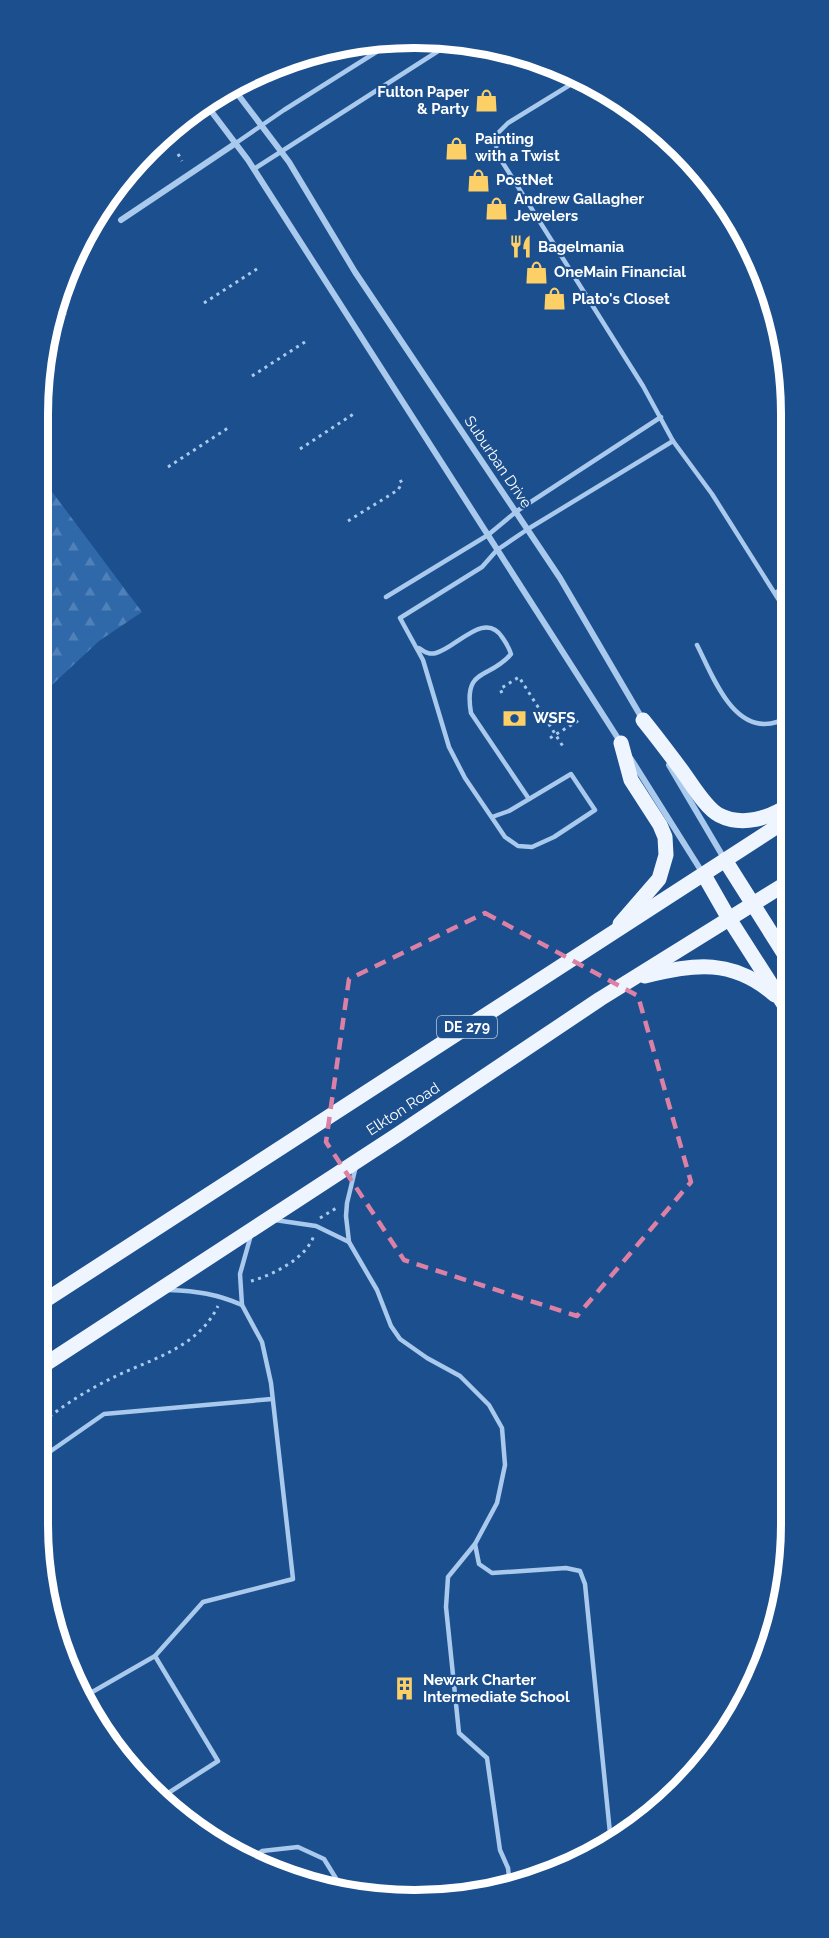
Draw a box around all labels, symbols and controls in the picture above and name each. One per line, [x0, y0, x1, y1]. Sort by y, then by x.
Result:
place label: Fulton Paper & Party [377, 83, 470, 118]
shop icon: Fulton Paper & Party [474, 88, 500, 114]
place label: Painting with a Twist [475, 130, 560, 165]
shop icon: Painting with a Twist [444, 135, 470, 161]
shop icon: PostNet [465, 167, 491, 193]
place label: PostNet [496, 171, 554, 189]
place label: Andrew Gallagher Jewelers [514, 190, 644, 225]
shop icon: Andrew Gallagher Jewelers [483, 195, 509, 221]
restaurant icon: Bagelmania [507, 234, 533, 260]
place label: Bagelmania [538, 238, 625, 256]
shop icon: OneMain Financial [523, 259, 549, 285]
place label: OneMain Financial [554, 263, 686, 281]
shop icon: Plato's Closet [541, 286, 567, 312]
place label: Plato's Closet [572, 290, 670, 308]
street label: Suburban Drive [461, 413, 536, 512]
bank icon: WSFS [502, 705, 528, 731]
place label: WSFS [533, 709, 575, 727]
road number: DE 279 [437, 1016, 497, 1038]
street label: Elkton Road [363, 1079, 443, 1139]
place label: Newark Charter Intermediate School [423, 1671, 570, 1706]
building icon: Newark Charter Intermediate School [392, 1676, 418, 1702]

